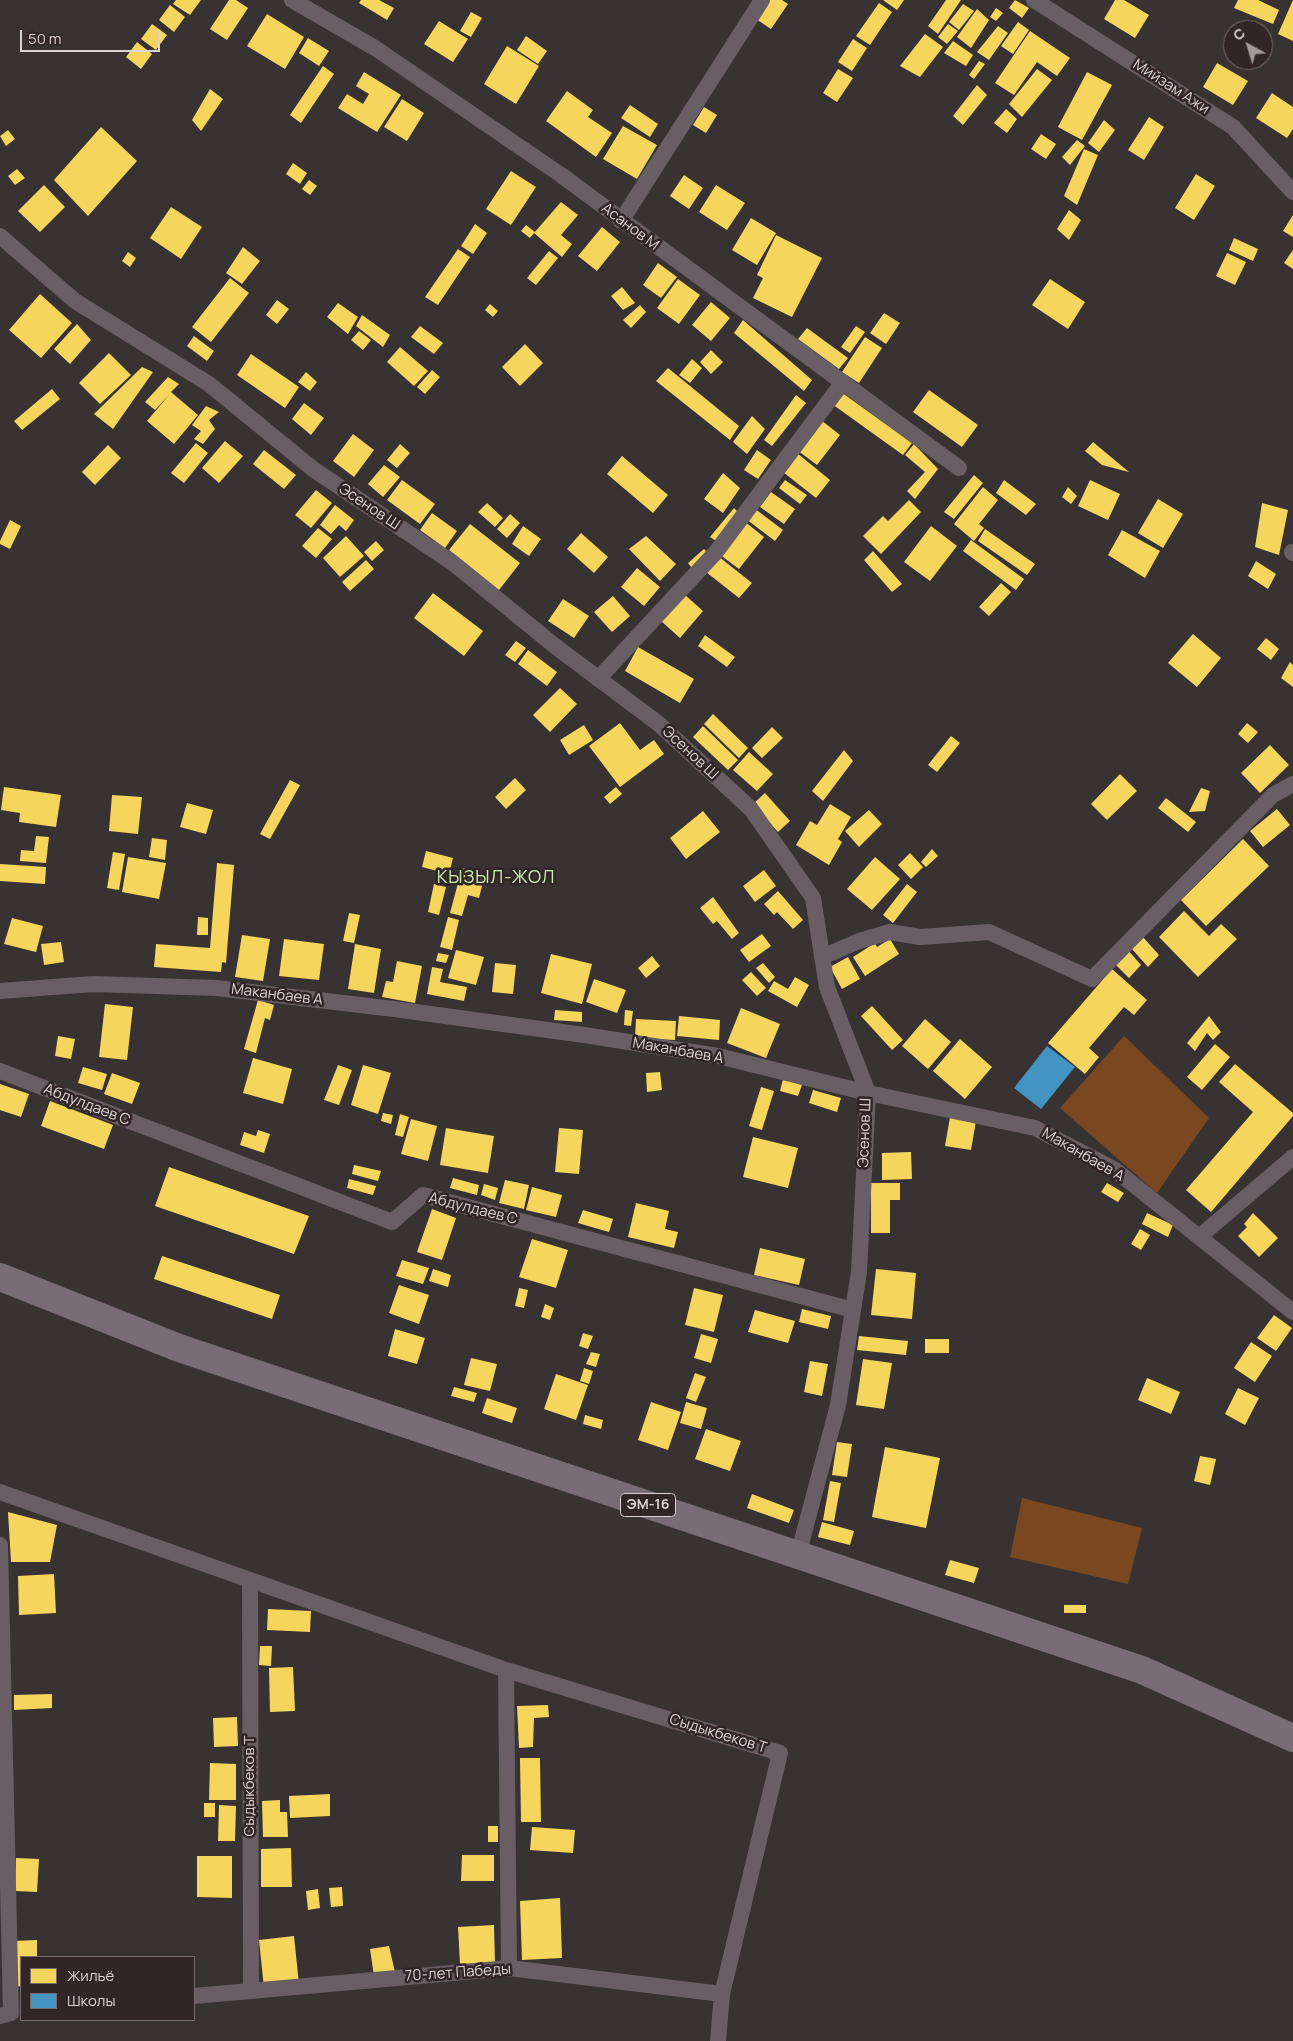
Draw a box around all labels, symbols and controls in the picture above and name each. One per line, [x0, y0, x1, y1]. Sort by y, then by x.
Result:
scale bar [22, 20, 162, 52]
north arrow [1223, 20, 1273, 70]
text: С [1229, 23, 1249, 44]
text: 50 m [28, 28, 62, 49]
street label: Мийзам Ажи [1129, 56, 1213, 118]
street label: Асанов М [598, 200, 662, 254]
street label: Эсенов Ш [335, 480, 403, 534]
street label: Эсенов Ш [658, 723, 722, 783]
district label: КЫЗЫЛ-ЖОЛ [435, 867, 557, 889]
street label: Маканбаев А [230, 980, 324, 1010]
street label: Маканбаев А [631, 1034, 725, 1068]
street label: Абдулдаев С [41, 1080, 133, 1130]
street label: Эсенов Ш [855, 1098, 875, 1168]
street label: Маканбаев А [1039, 1124, 1127, 1186]
street label: Абдулдаев С [427, 1189, 519, 1229]
road number: ЭМ-16 [620, 1494, 676, 1516]
street label: Сыдыкбеков Т [667, 1711, 769, 1757]
street label: Сыдыкбеков Т [241, 1736, 259, 1836]
legend [20, 1956, 195, 2021]
street label: 70-лет Пабеды [404, 1960, 512, 1986]
text: Жильё [67, 1965, 114, 1986]
text: Школы [67, 1990, 115, 2011]

